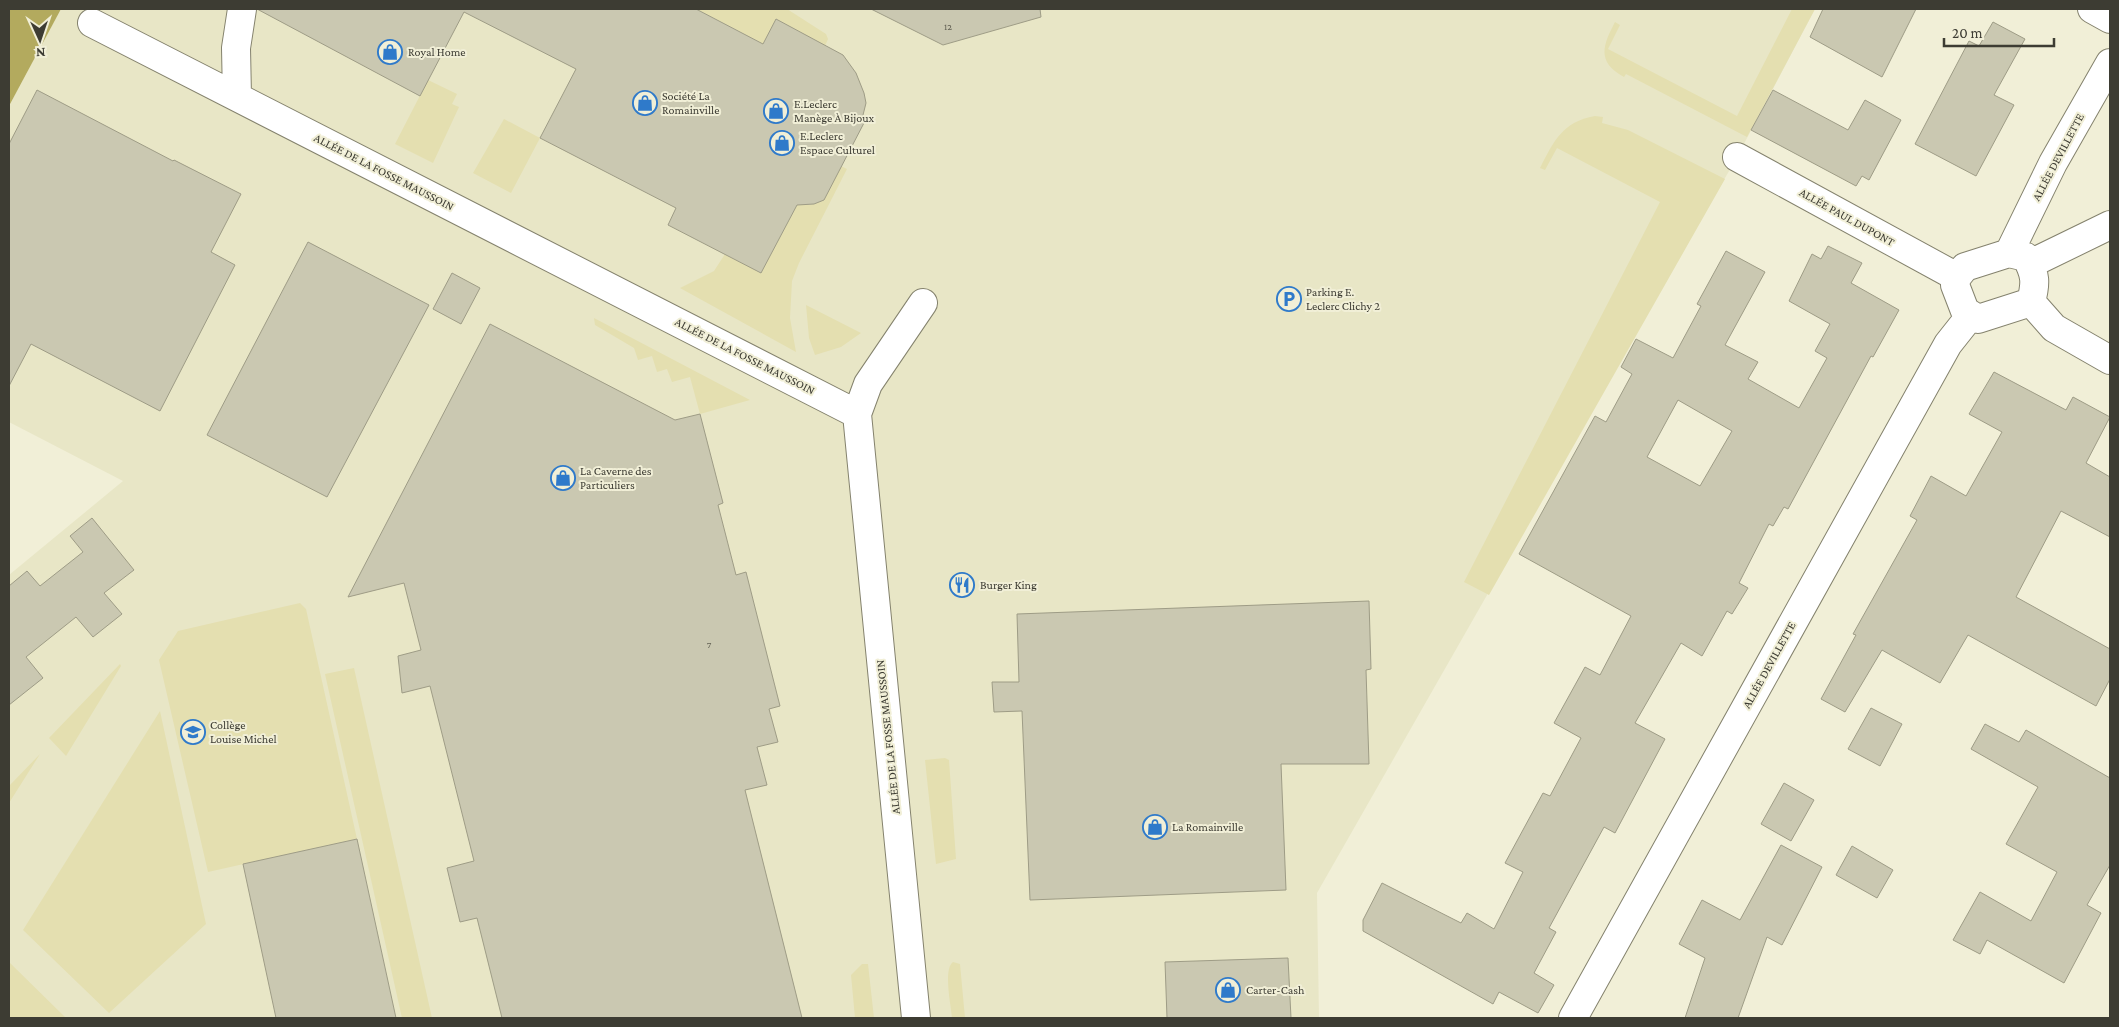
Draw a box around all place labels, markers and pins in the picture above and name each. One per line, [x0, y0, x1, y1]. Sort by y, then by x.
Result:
shop icon: Royal Home [377, 39, 403, 65]
place label: Royal Home [408, 45, 466, 59]
place label: Société La Romainville [662, 89, 720, 117]
shop icon: Société La Romainville [632, 90, 658, 116]
place label: E.Leclerc Manège À Bijoux [794, 97, 875, 125]
shop icon: E.Leclerc Manège À Bijoux [763, 98, 789, 124]
place label: E.Leclerc Espace Culturel [800, 129, 875, 157]
shop icon: E.Leclerc Espace Culturel [769, 130, 795, 156]
place label: Parking E. Leclerc Clichy 2 [1306, 285, 1380, 313]
parking icon: Parking E. Leclerc Clichy 2 [1276, 286, 1302, 312]
place label: La Caverne des Particuliers [580, 464, 652, 492]
shop icon: La Caverne des Particuliers [550, 465, 576, 491]
restaurant icon: Burger King [949, 572, 975, 598]
place label: Burger King [980, 578, 1037, 592]
place label: Collège Louise Michel [210, 718, 277, 746]
school or university icon: Collège Louise Michel [180, 719, 206, 745]
shop icon: La Romainville [1142, 814, 1168, 840]
place label: La Romainville [1172, 820, 1243, 834]
shop icon: Carter-Cash [1215, 977, 1241, 1003]
place label: Carter-Cash [1246, 983, 1305, 997]

